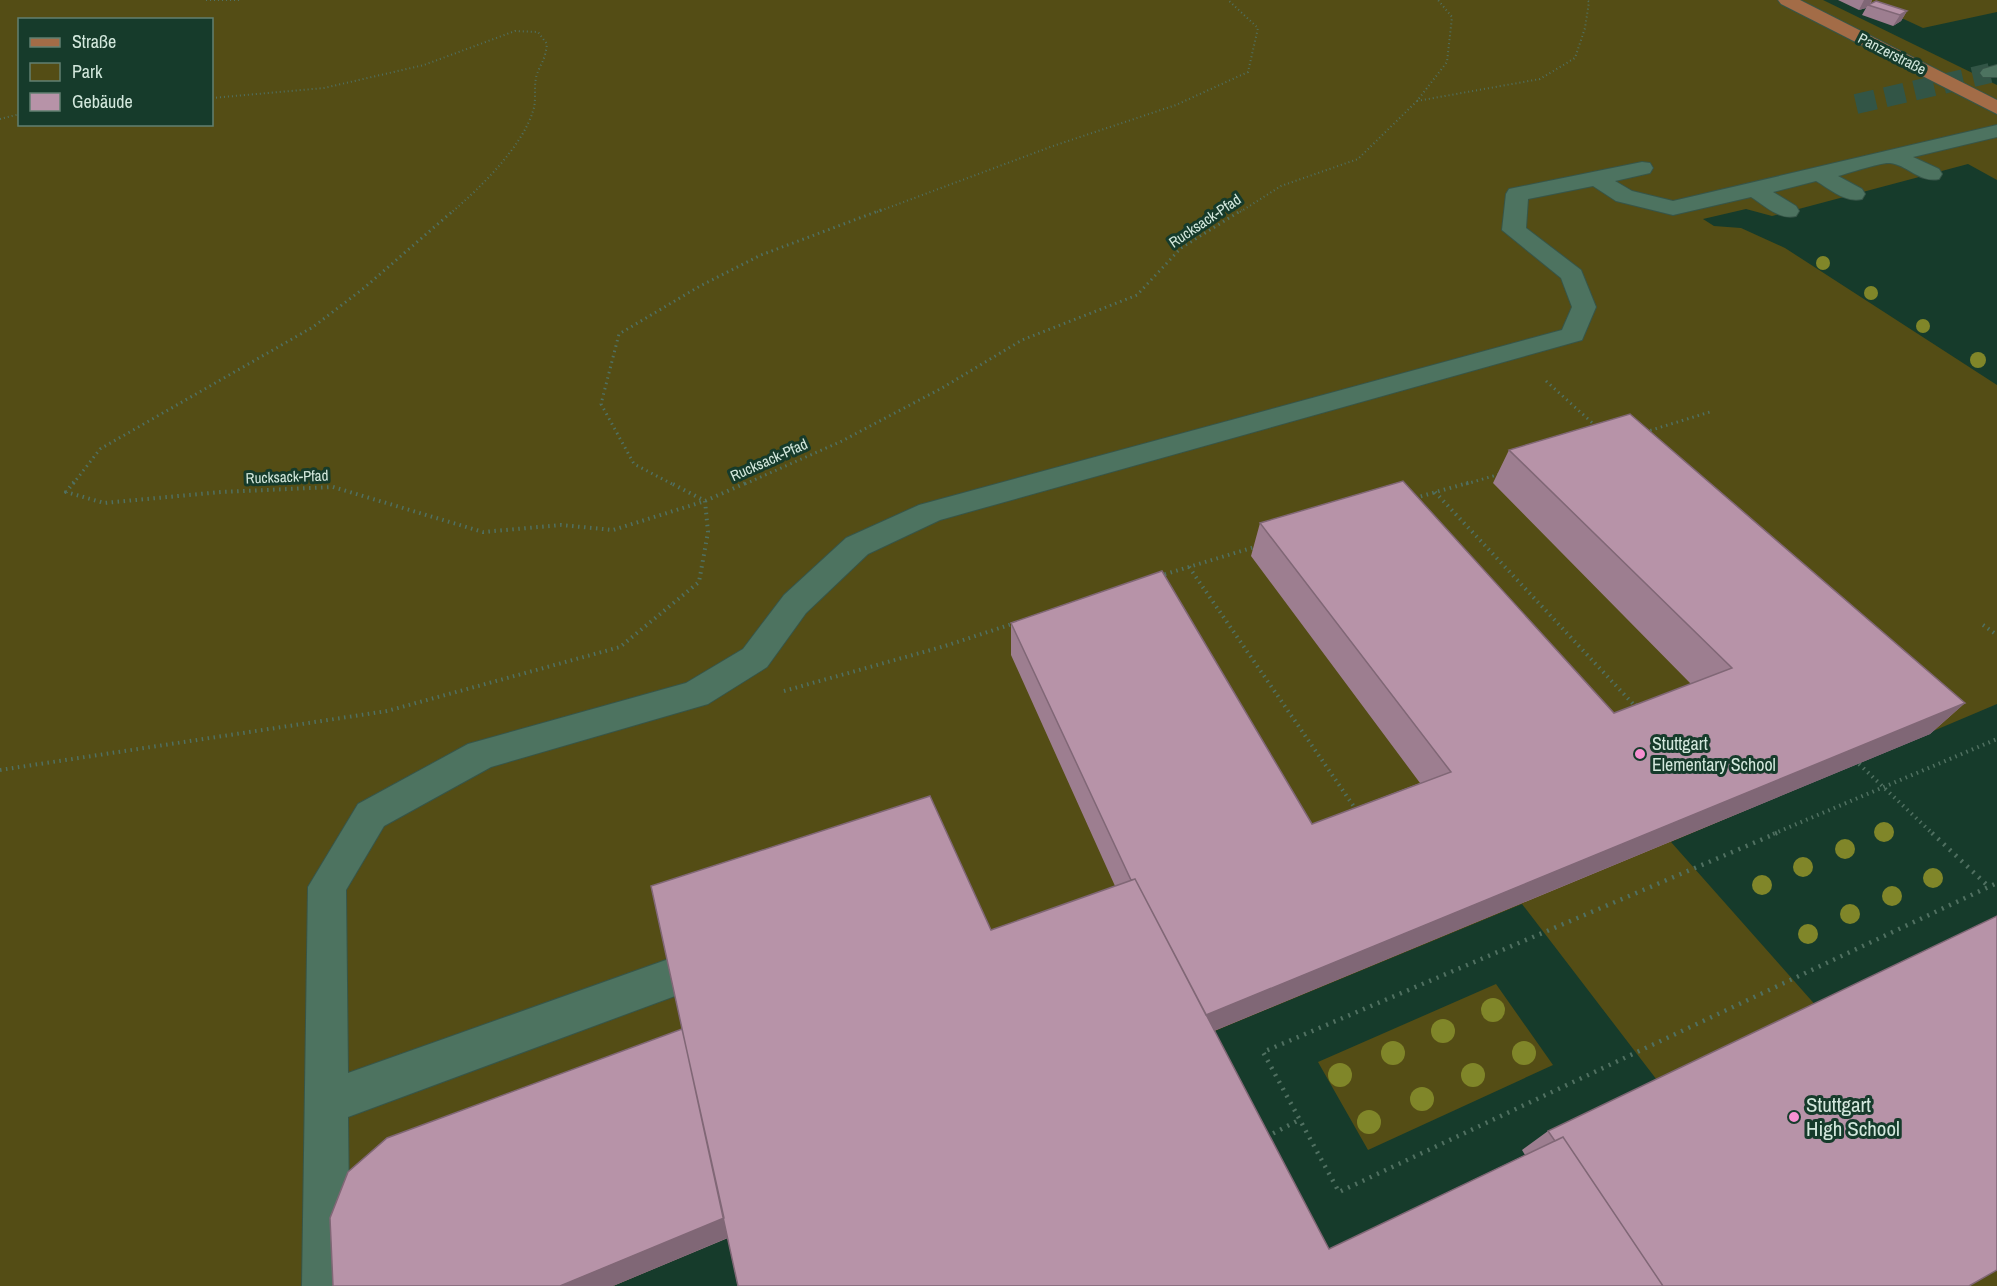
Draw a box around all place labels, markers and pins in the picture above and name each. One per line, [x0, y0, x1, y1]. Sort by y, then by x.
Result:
place label: Stuttgart Elementary School [1652, 731, 1776, 777]
marker: Stuttgart Elementary School [1633, 747, 1647, 761]
place label: Stuttgart High School [1806, 1090, 1900, 1143]
marker: Stuttgart High School [1787, 1110, 1801, 1124]

